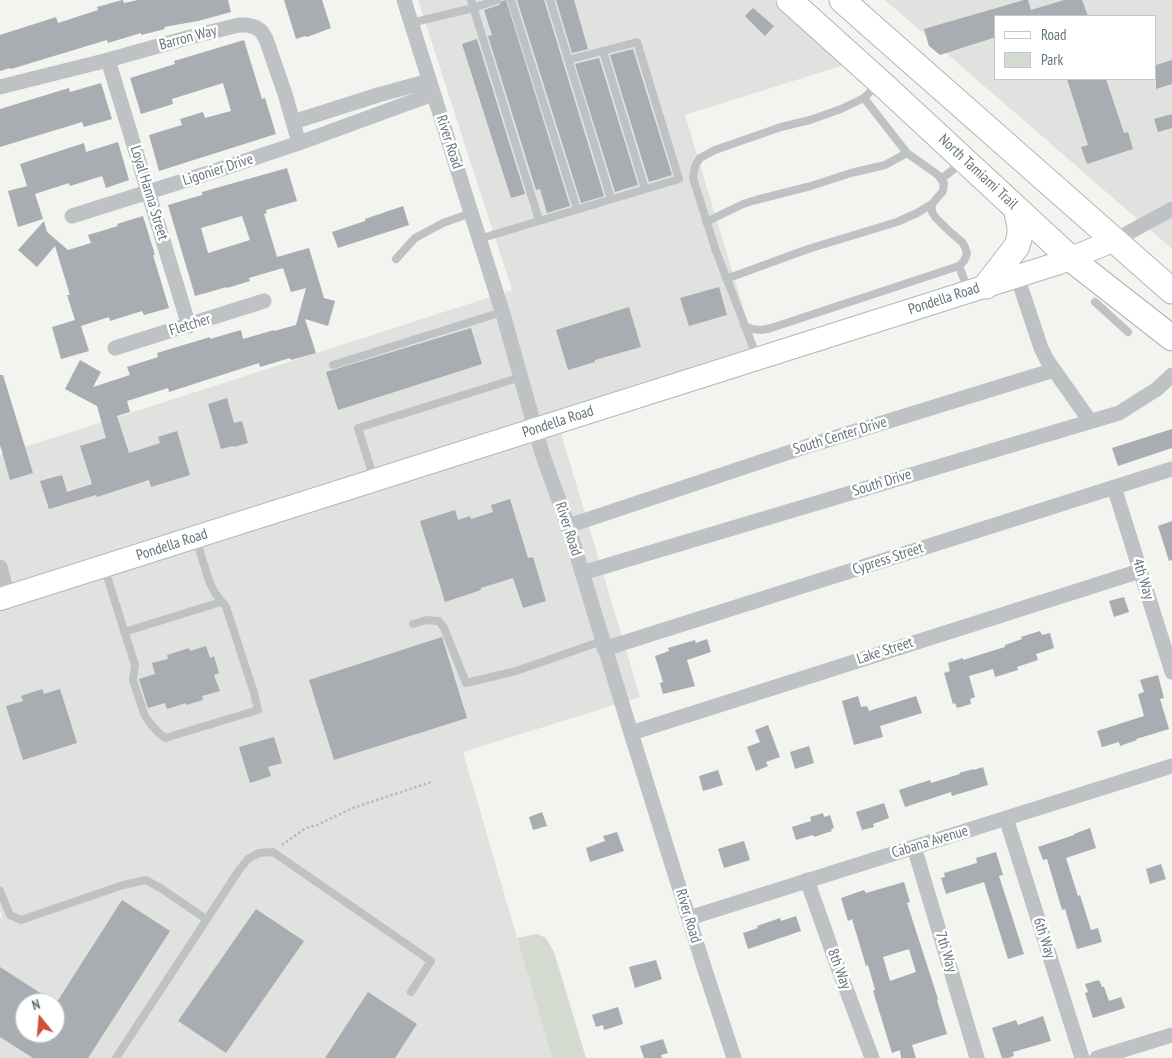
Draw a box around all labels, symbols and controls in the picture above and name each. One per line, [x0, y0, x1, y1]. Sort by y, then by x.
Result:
legend [994, 15, 1157, 80]
street label: Barron Way [157, 22, 219, 54]
text: Road [1041, 25, 1067, 44]
text: Park [1041, 50, 1063, 69]
street label: River Road [432, 113, 466, 171]
street label: North Tamiami Trail [935, 131, 1021, 213]
street label: Loyal Hanna Street [126, 144, 172, 242]
street label: Ligonier Drive [180, 150, 256, 190]
street label: Pondella Road [906, 279, 982, 319]
street label: Fletcher [167, 310, 213, 340]
street label: Pondella Road [520, 402, 596, 442]
street label: South Center Drive [791, 413, 889, 459]
street label: South Drive [850, 466, 914, 500]
street label: River Road [551, 500, 585, 558]
street label: Pondella Road [134, 525, 210, 565]
street label: Cypress Street [850, 539, 926, 579]
street label: 4th Way [1128, 556, 1158, 602]
street label: Lake Street [855, 633, 915, 669]
street label: Cabana Avenue [890, 822, 970, 862]
street label: River Road [671, 887, 705, 945]
street label: 6th Way [1029, 915, 1059, 961]
street label: 7th Way [931, 929, 961, 975]
street label: 8th Way [823, 946, 855, 992]
north arrow [15, 993, 65, 1043]
text: N [30, 995, 42, 1014]

